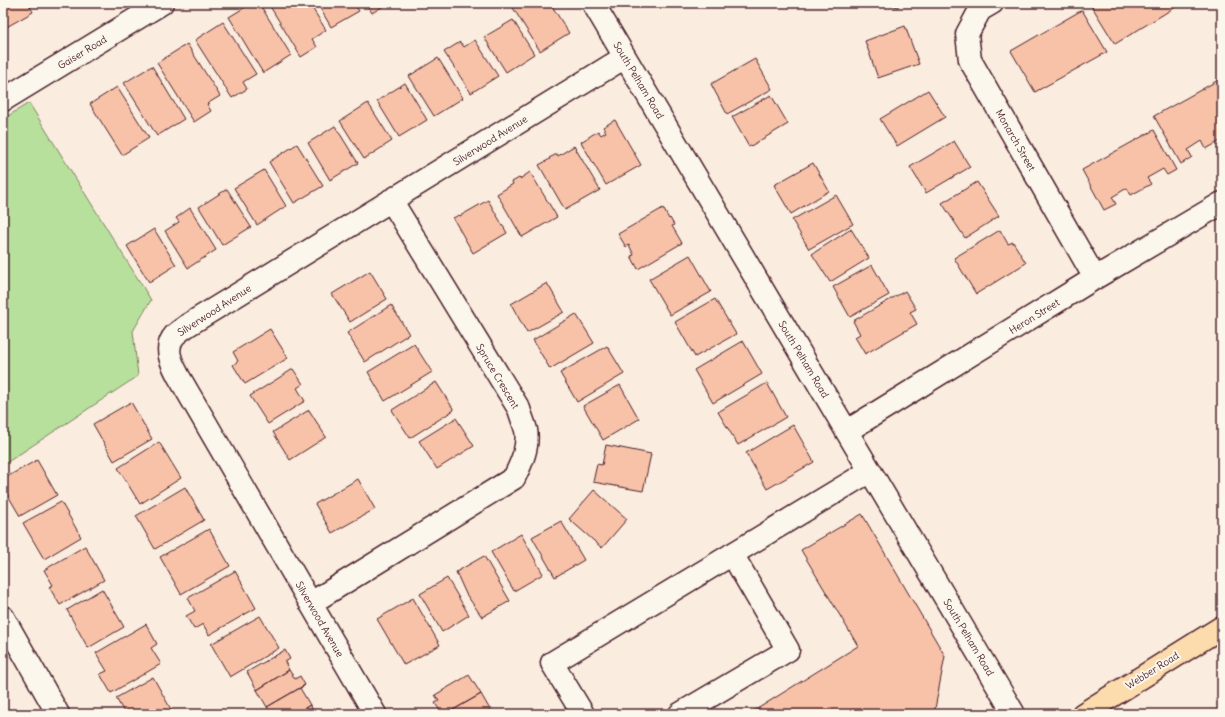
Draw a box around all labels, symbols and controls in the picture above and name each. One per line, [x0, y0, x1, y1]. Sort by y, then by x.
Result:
street label: Gaiser Road [55, 33, 109, 72]
street label: South Pelham Road [610, 39, 667, 121]
street label: Monarch Street [993, 107, 1039, 174]
street label: Silverwood Avenue [451, 112, 530, 169]
street label: Silverwood Avenue [175, 282, 254, 339]
street label: Heron Street [1007, 295, 1062, 337]
street label: South Pelham Road [775, 318, 832, 400]
street label: Spruce Crescent [473, 341, 522, 412]
street label: Silverwood Avenue [293, 579, 347, 659]
street label: South Pelham Road [940, 596, 997, 678]
street label: Webber Road [1123, 649, 1181, 692]

